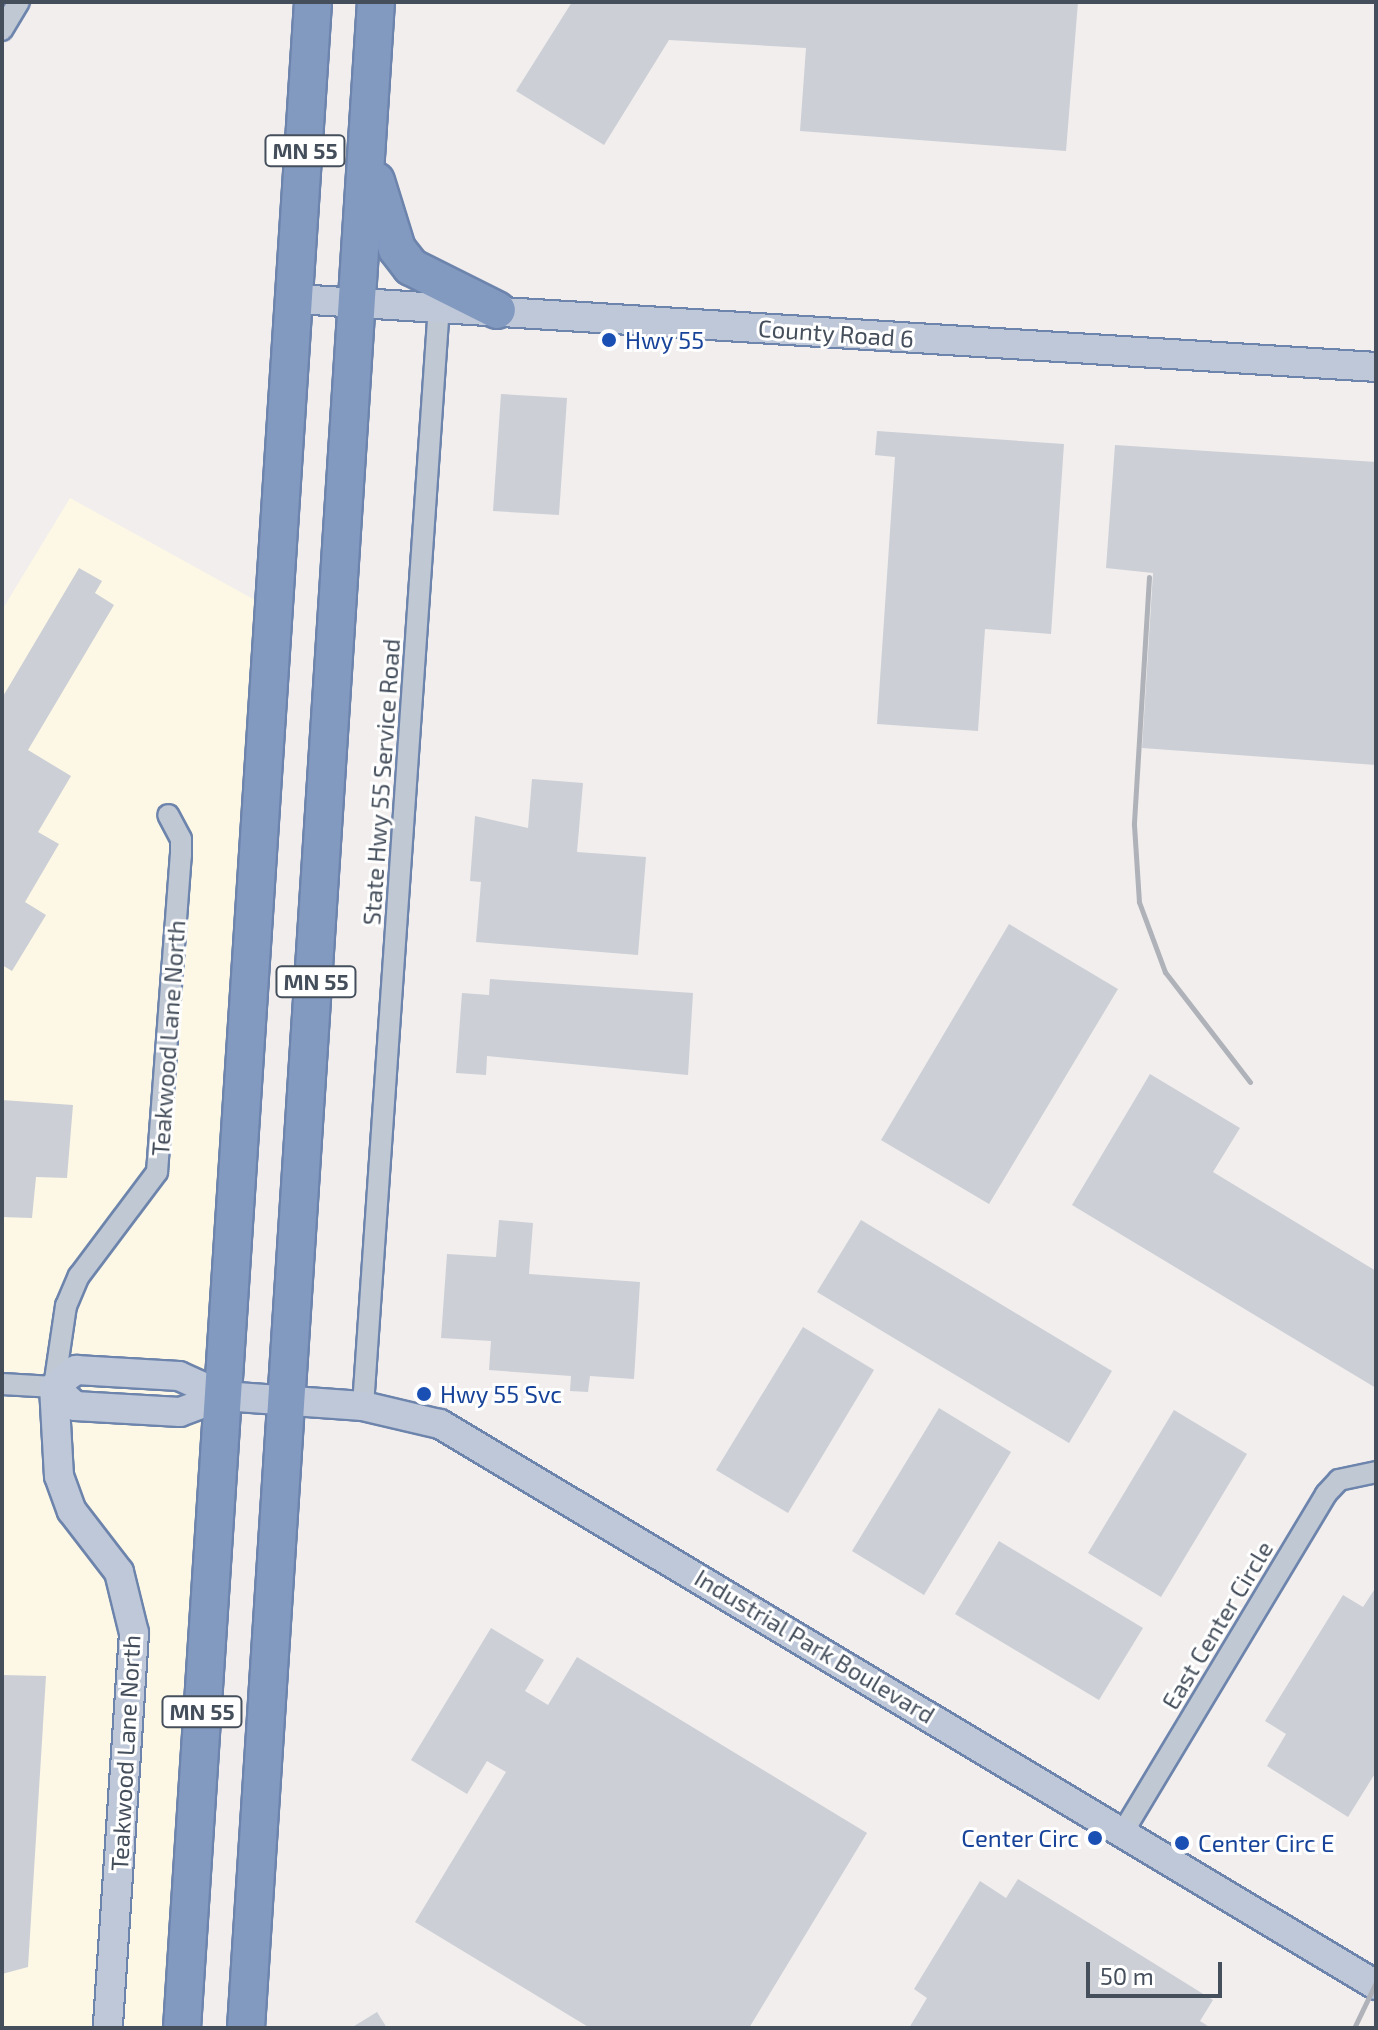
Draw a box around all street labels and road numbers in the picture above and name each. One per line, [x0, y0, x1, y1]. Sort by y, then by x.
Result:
road number: MN 55 [263, 133, 347, 169]
street label: County Road 6 [757, 313, 915, 353]
street label: State Hwy 55 Service Road [357, 638, 405, 926]
street label: Teakwood Lane North [145, 919, 191, 1157]
road number: MN 55 [274, 964, 358, 1000]
street label: East Center Circle [1155, 1536, 1279, 1714]
street label: Industrial Park Boulevard [689, 1563, 941, 1729]
street label: Teakwood Lane North [104, 1634, 146, 1872]
road number: MN 55 [160, 1694, 244, 1730]

